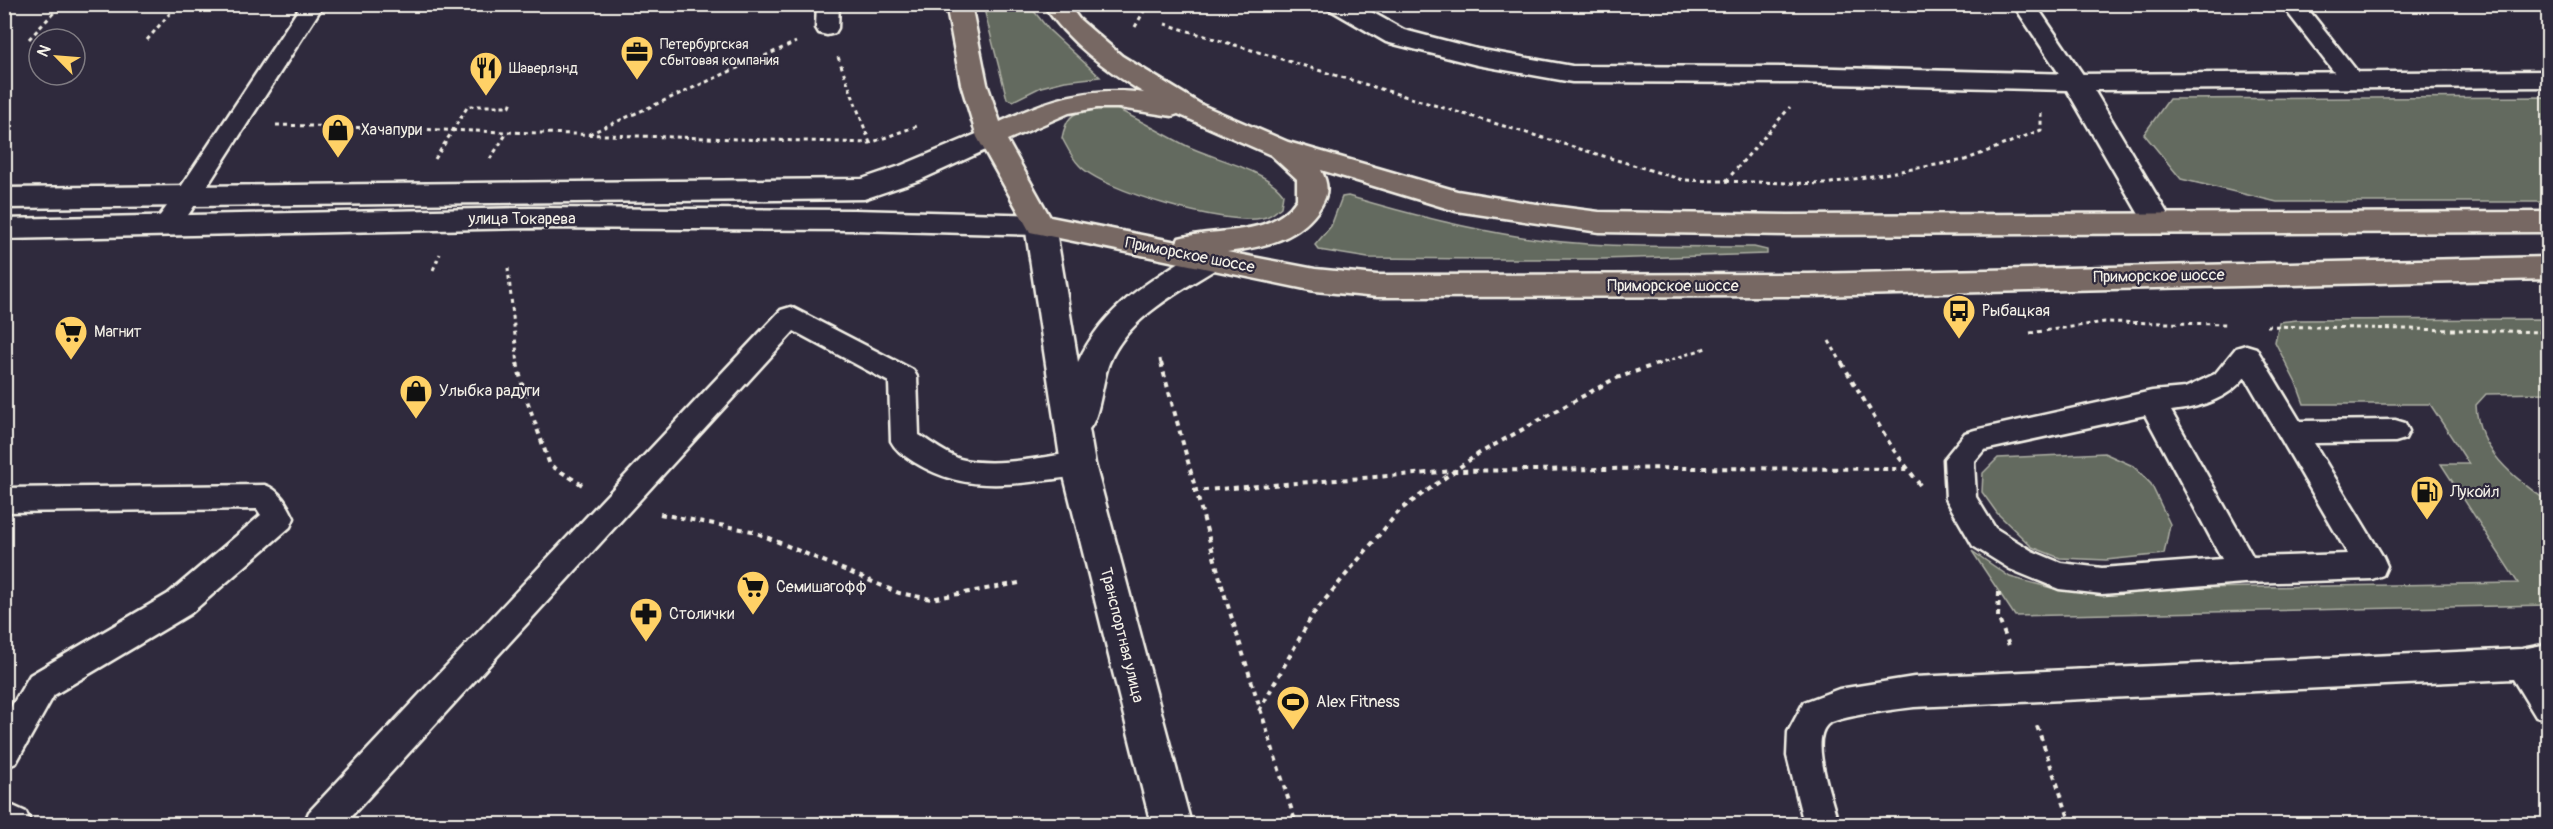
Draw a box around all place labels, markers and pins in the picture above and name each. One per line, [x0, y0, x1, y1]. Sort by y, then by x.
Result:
office icon: Петербургская сбытовая компания [619, 34, 655, 81]
place label: Петербургская сбытовая компания [660, 36, 779, 69]
restaurant icon: Шаверлэнд [468, 50, 504, 97]
place label: Шаверлэнд [509, 60, 578, 77]
shop icon: Хачапури [320, 112, 356, 159]
place label: Хачапури [361, 120, 422, 140]
bus stop icon: Рыбацкая [1941, 293, 1977, 340]
place label: Рыбацкая [1982, 301, 2050, 321]
supermarket icon: Магнит [53, 314, 89, 361]
place label: Магнит [94, 322, 142, 342]
shop icon: Улыбка радуги [398, 373, 434, 420]
place label: Улыбка радуги [439, 381, 540, 401]
fuel station icon: Лукойл [2409, 474, 2445, 521]
place label: Лукойл [2449, 482, 2499, 502]
supermarket icon: Семишагофф [735, 569, 771, 616]
place label: Семишагофф [776, 577, 867, 597]
pharmacy icon: Столички [628, 596, 664, 643]
place label: Столички [669, 604, 734, 624]
sports icon: Alex Fitness [1275, 684, 1311, 731]
place label: Alex Fitness [1316, 692, 1400, 712]

